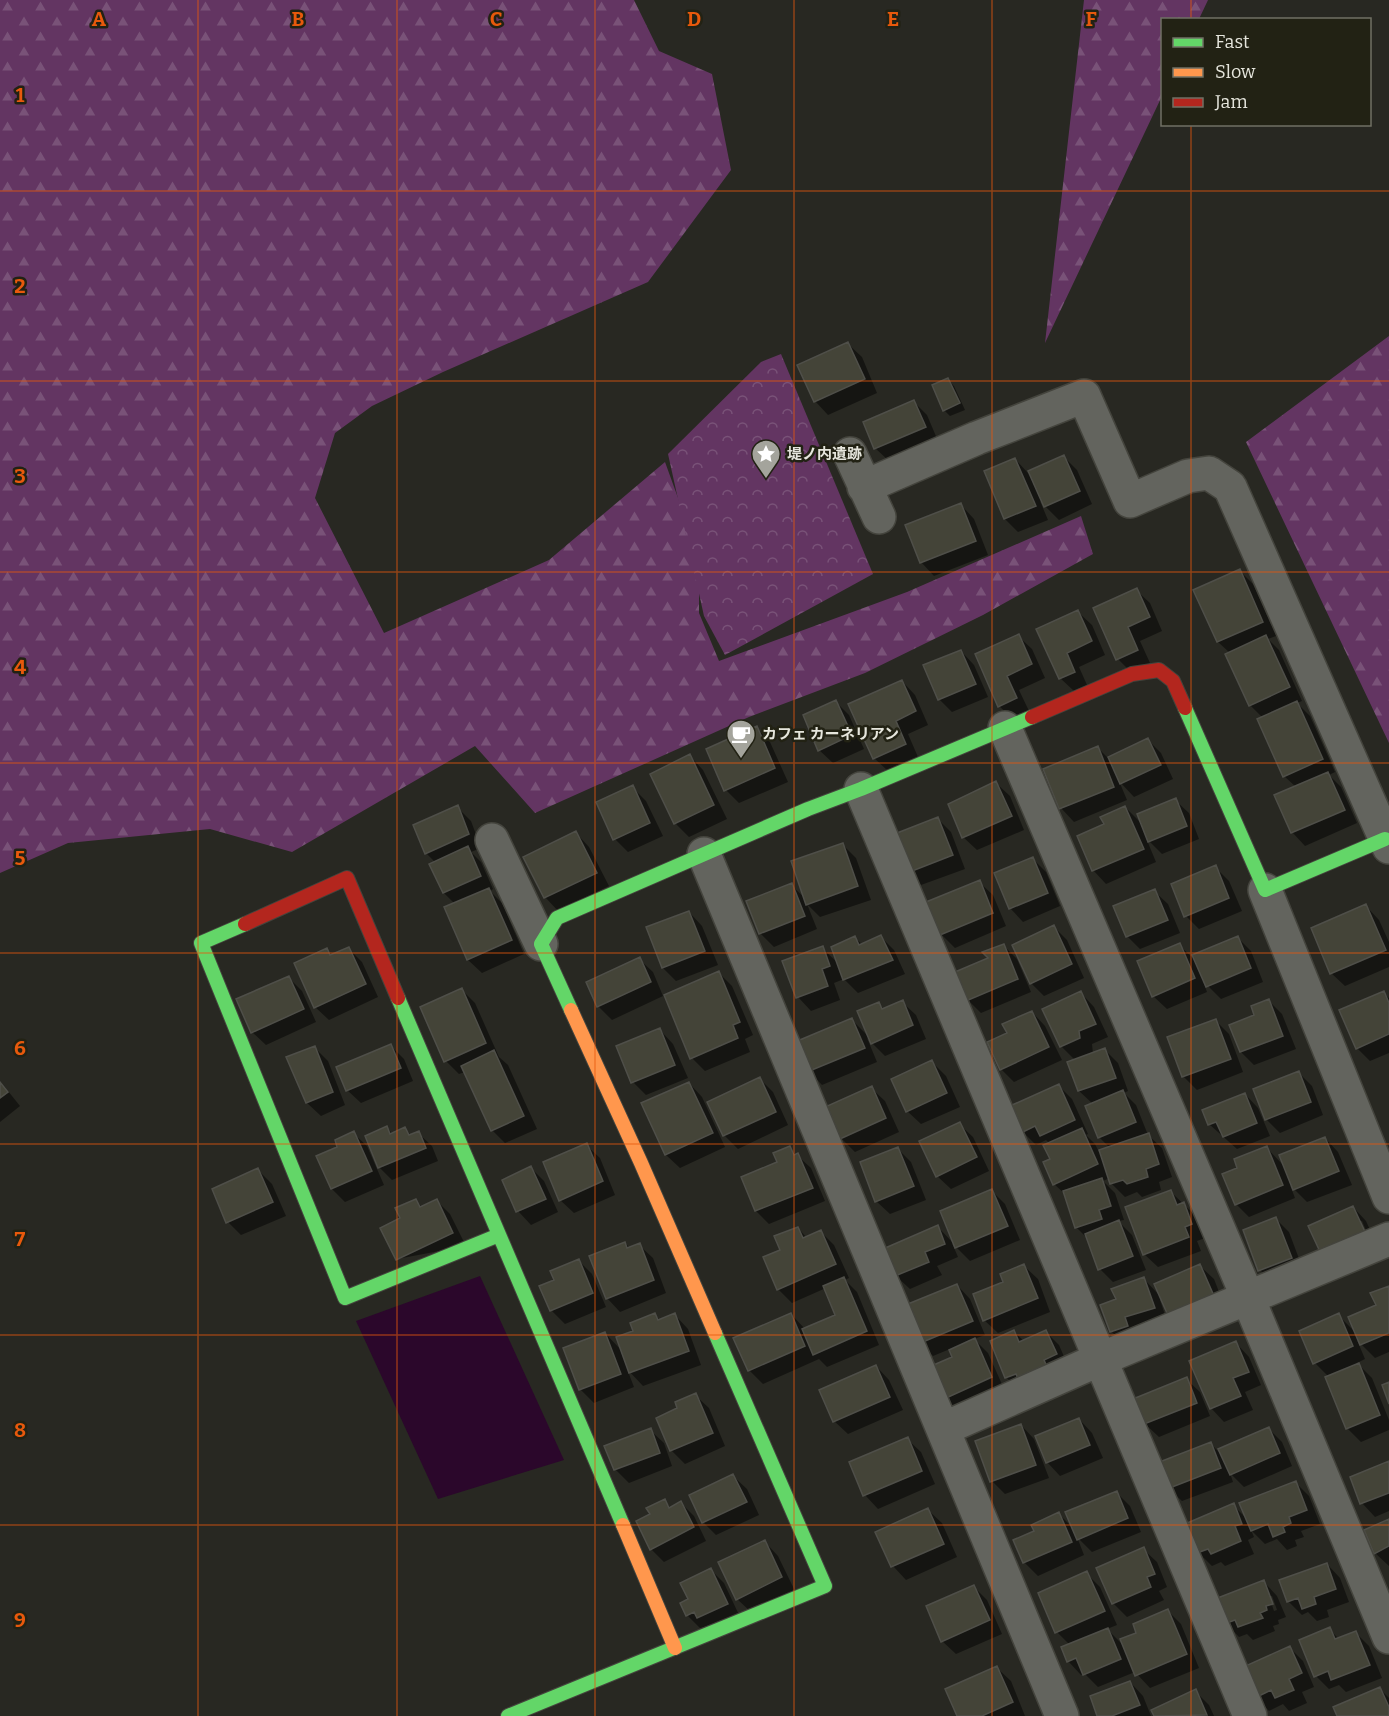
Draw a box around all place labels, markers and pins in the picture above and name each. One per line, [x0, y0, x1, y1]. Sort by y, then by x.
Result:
place icon: 堤ノ内遺跡 [750, 438, 782, 480]
place label: 堤ノ内遺跡 [787, 445, 862, 463]
cafe icon: カフェ カーネリアン [725, 718, 757, 760]
place label: カフェ カーネリアン [762, 725, 899, 743]

